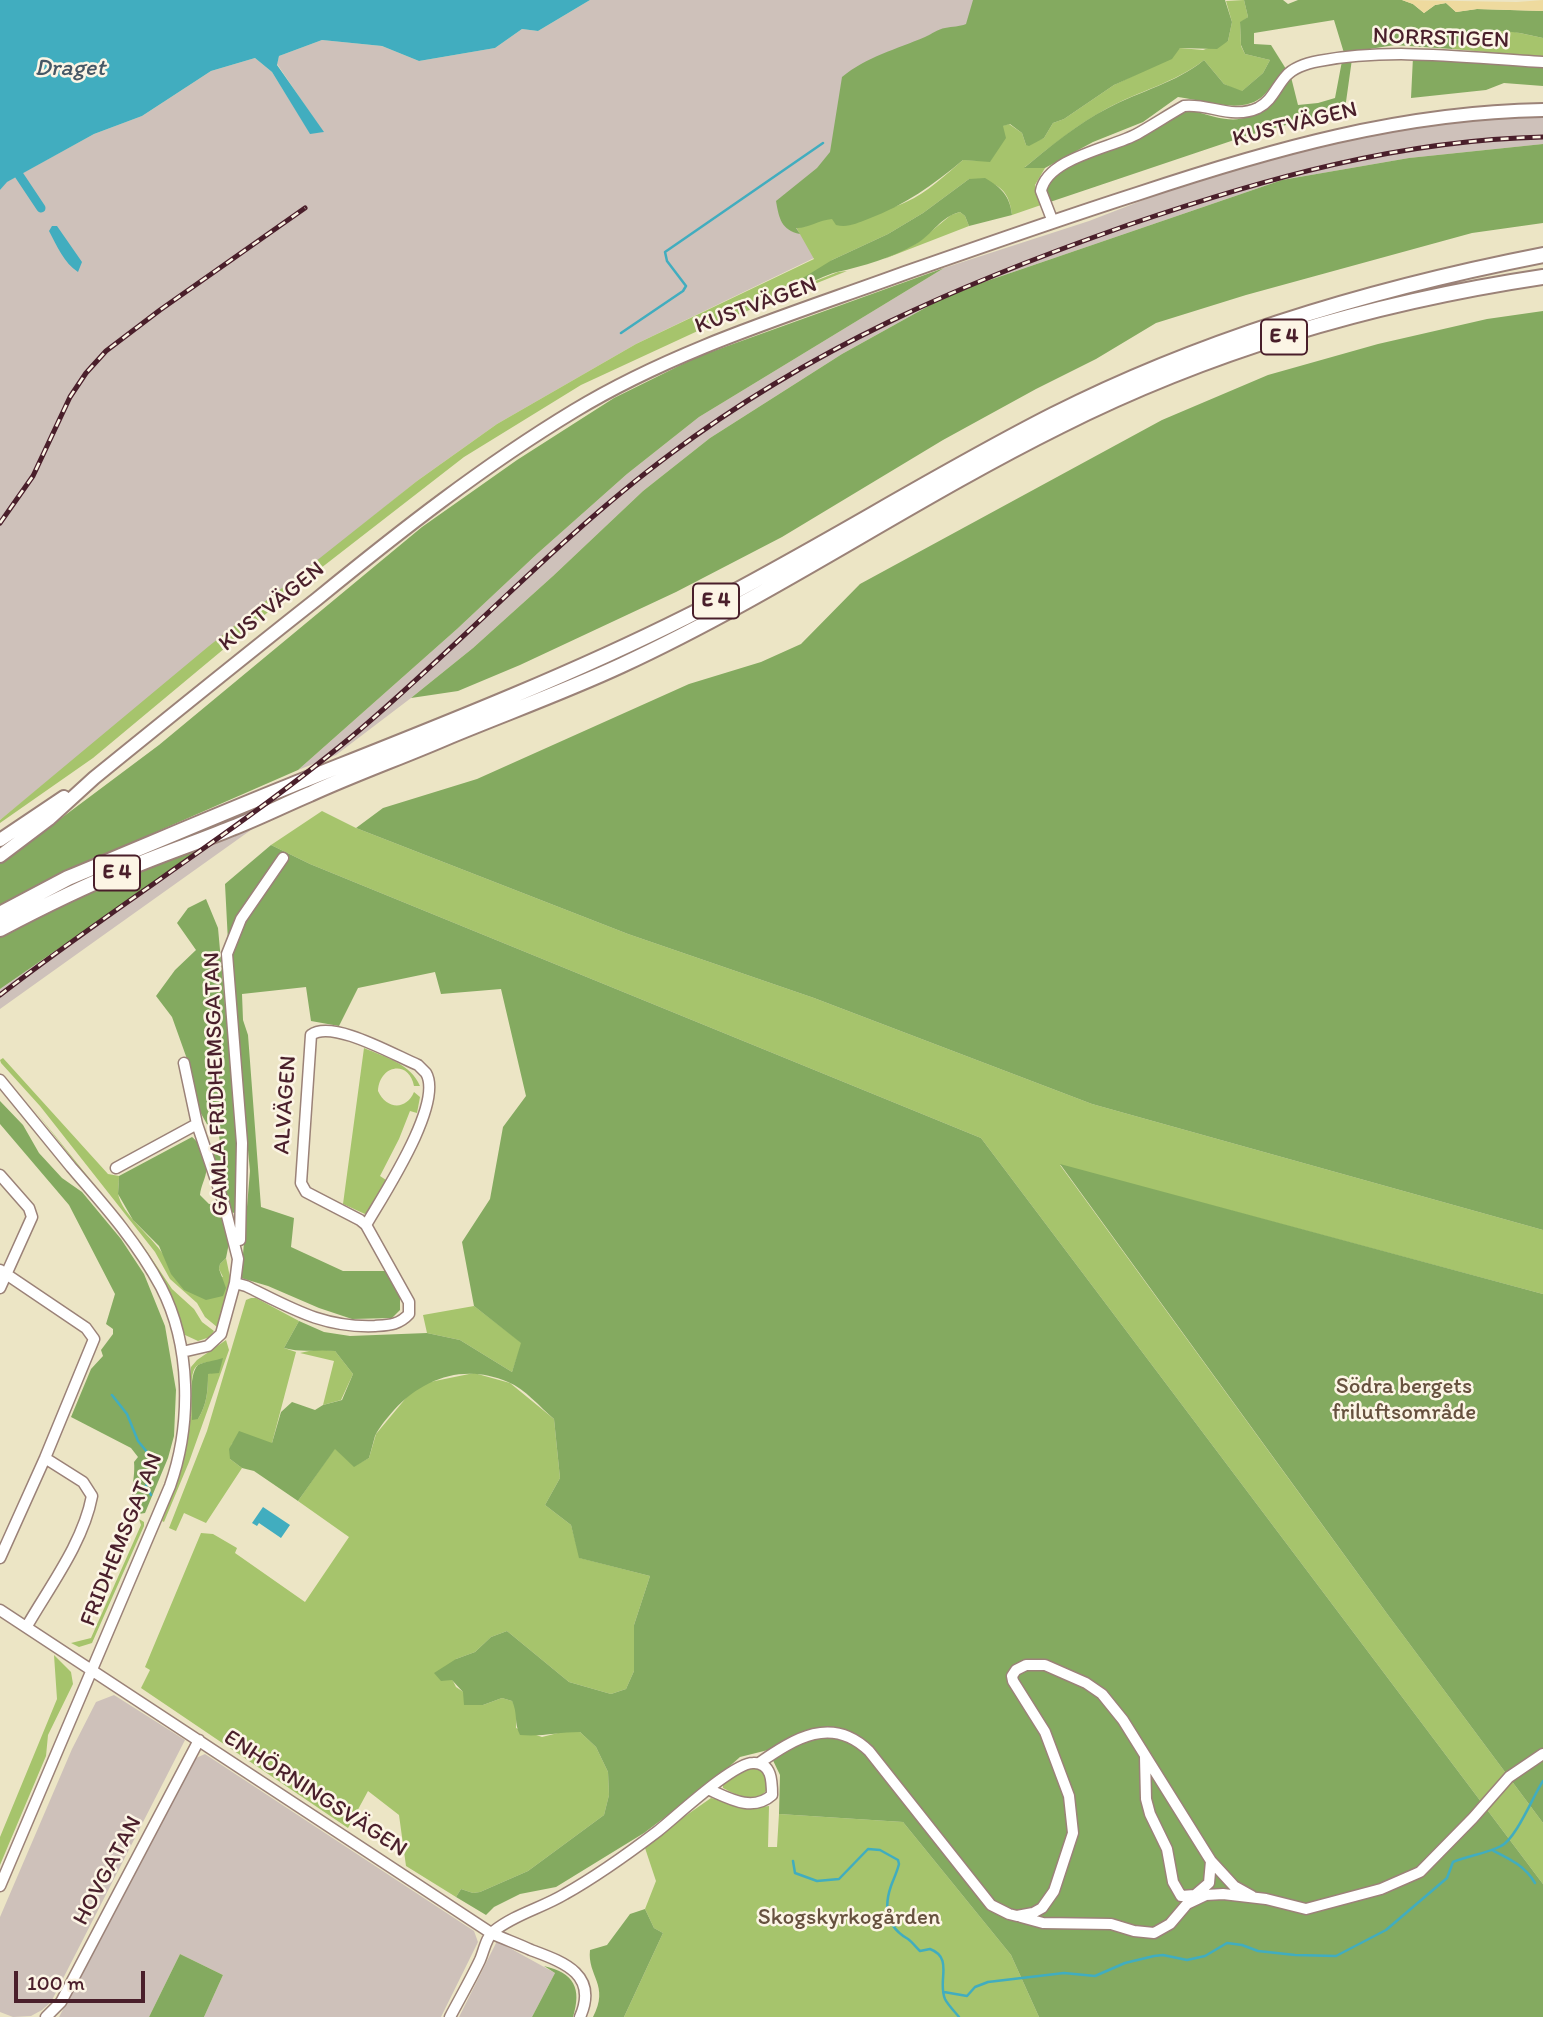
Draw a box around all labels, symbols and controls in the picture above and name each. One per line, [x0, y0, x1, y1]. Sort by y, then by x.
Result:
street label: NORRSTIGEN [1372, 23, 1510, 55]
water label: Draget [35, 55, 105, 83]
street label: KUSTVÄGEN [1230, 96, 1360, 154]
street label: KUSTVÄGEN [691, 271, 821, 341]
road number: E 4 [1261, 320, 1307, 354]
street label: KUSTVÄGEN [214, 556, 330, 658]
road number: E 4 [693, 584, 739, 618]
road number: E 4 [94, 856, 140, 890]
street label: GAMLA FRIDHEMSGATAN [199, 951, 235, 1217]
street label: ALVÄGEN [269, 1055, 303, 1155]
park label: Södra bergets friluftsområde [1332, 1373, 1476, 1427]
street label: FRIDHEMSGATAN [75, 1450, 169, 1630]
street label: ENHÖRNINGSVÄGEN [218, 1724, 412, 1864]
street label: HOVGATAN [68, 1812, 148, 1930]
park label: Skogskyrkogården [758, 1904, 940, 1932]
scale bar [18, 1958, 149, 2002]
text: 100 m [27, 1970, 85, 1995]

